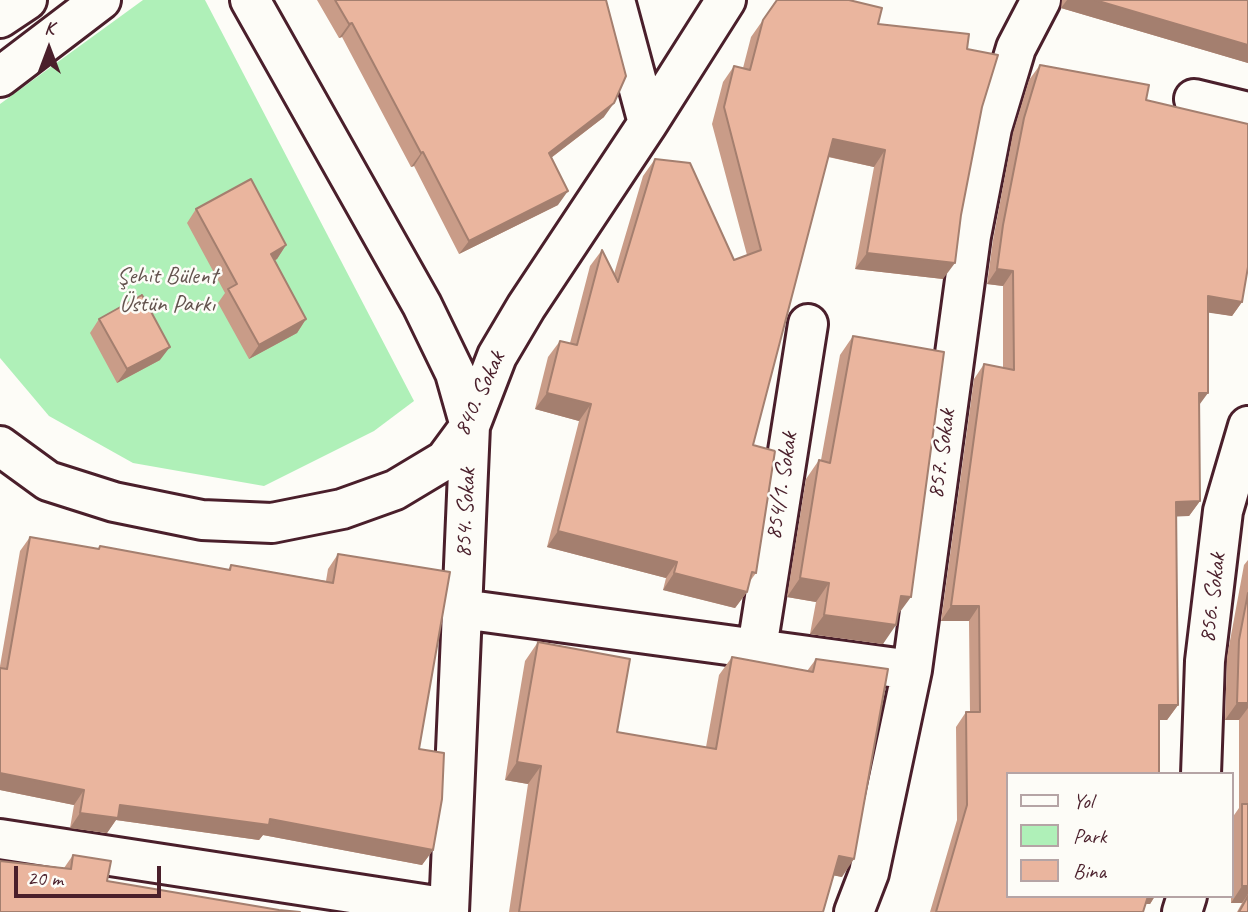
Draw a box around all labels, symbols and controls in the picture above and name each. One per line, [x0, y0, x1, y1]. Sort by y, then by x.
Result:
north arrow [14, 14, 84, 84]
text: K [44, 16, 54, 40]
park label: Şehit Bülent Üstün Parkı [117, 263, 217, 319]
street label: 840. Sokak [448, 347, 512, 441]
street label: 857. Sokak [921, 407, 963, 501]
street label: 854/1. Sokak [759, 430, 805, 542]
street label: 854. Sokak [449, 467, 483, 559]
street label: 856. Sokak [1193, 552, 1233, 644]
legend [1006, 772, 1234, 898]
text: Yol [1073, 788, 1093, 814]
text: Park [1073, 823, 1106, 849]
scale bar [18, 852, 164, 896]
text: Bina [1073, 858, 1106, 884]
text: 20 m [27, 865, 63, 891]

